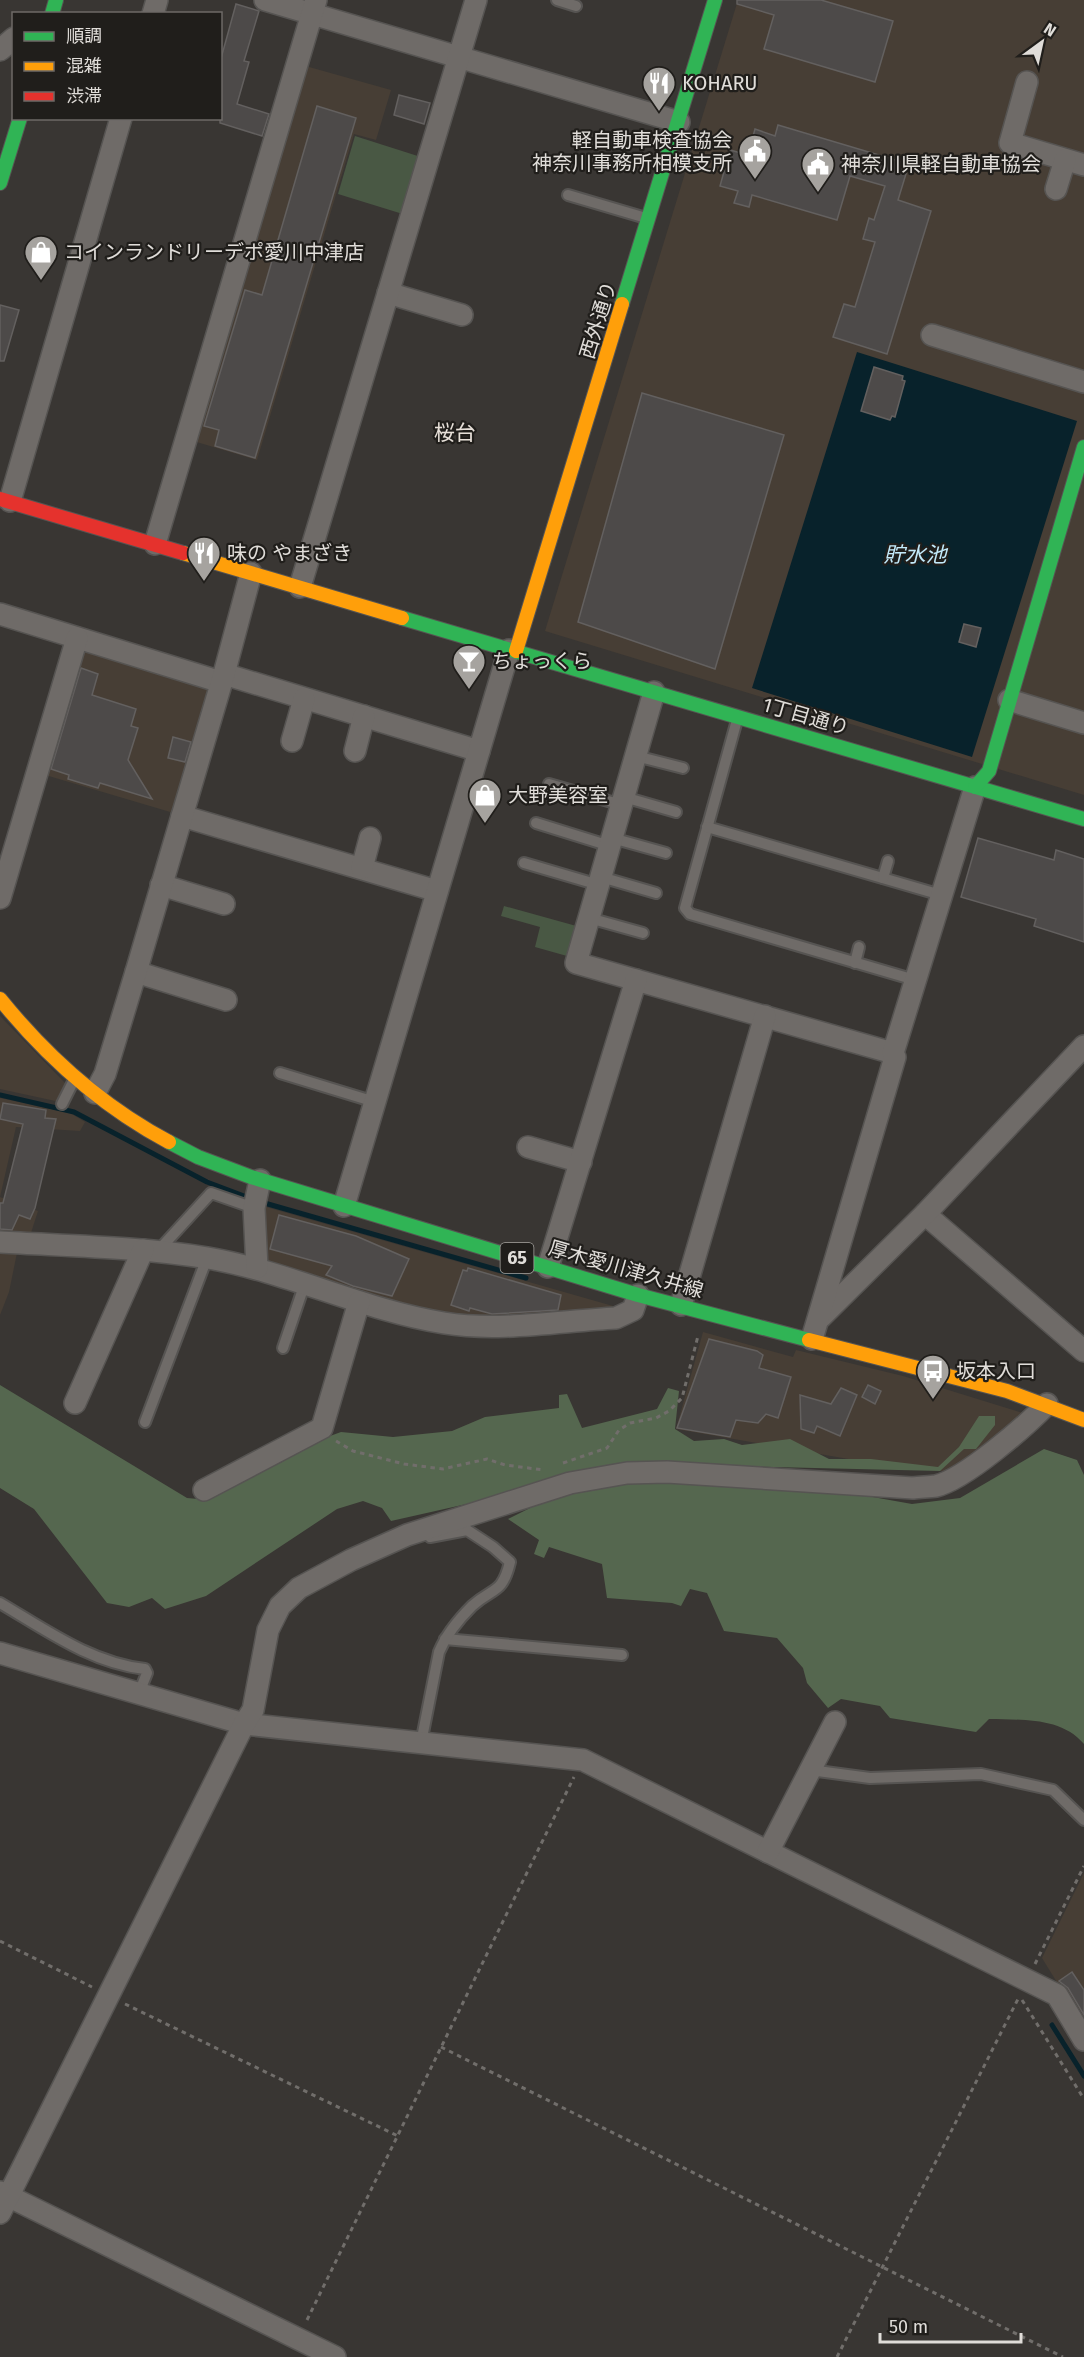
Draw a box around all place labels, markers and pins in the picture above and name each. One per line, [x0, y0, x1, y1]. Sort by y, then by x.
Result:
restaurant icon: KOHARU [641, 65, 677, 112]
place label: KOHARU [682, 71, 758, 95]
place label: 軽自動車検査協会 神奈川事務所相模支所 [532, 128, 732, 175]
public building icon: 軽自動車検査協会 神奈川事務所相模支所 [737, 133, 773, 180]
public building icon: 神奈川県軽自動車協会 [800, 146, 836, 193]
place label: 神奈川県軽自動車協会 [841, 152, 1041, 176]
shop icon: コインランドリーデポ愛川中津店 [23, 234, 59, 281]
place label: コインランドリーデポ愛川中津店 [64, 240, 364, 264]
restaurant icon: 味の やまざき [186, 535, 222, 582]
place label: 味の やまざき [227, 541, 352, 565]
bar icon: ちょっくら [451, 643, 487, 690]
place label: ちょっくら [492, 649, 592, 673]
shop icon: 大野美容室 [467, 777, 503, 824]
place label: 大野美容室 [508, 783, 608, 807]
bus stop icon: 坂本入口 [915, 1353, 951, 1400]
place label: 坂本入口 [956, 1359, 1036, 1383]

